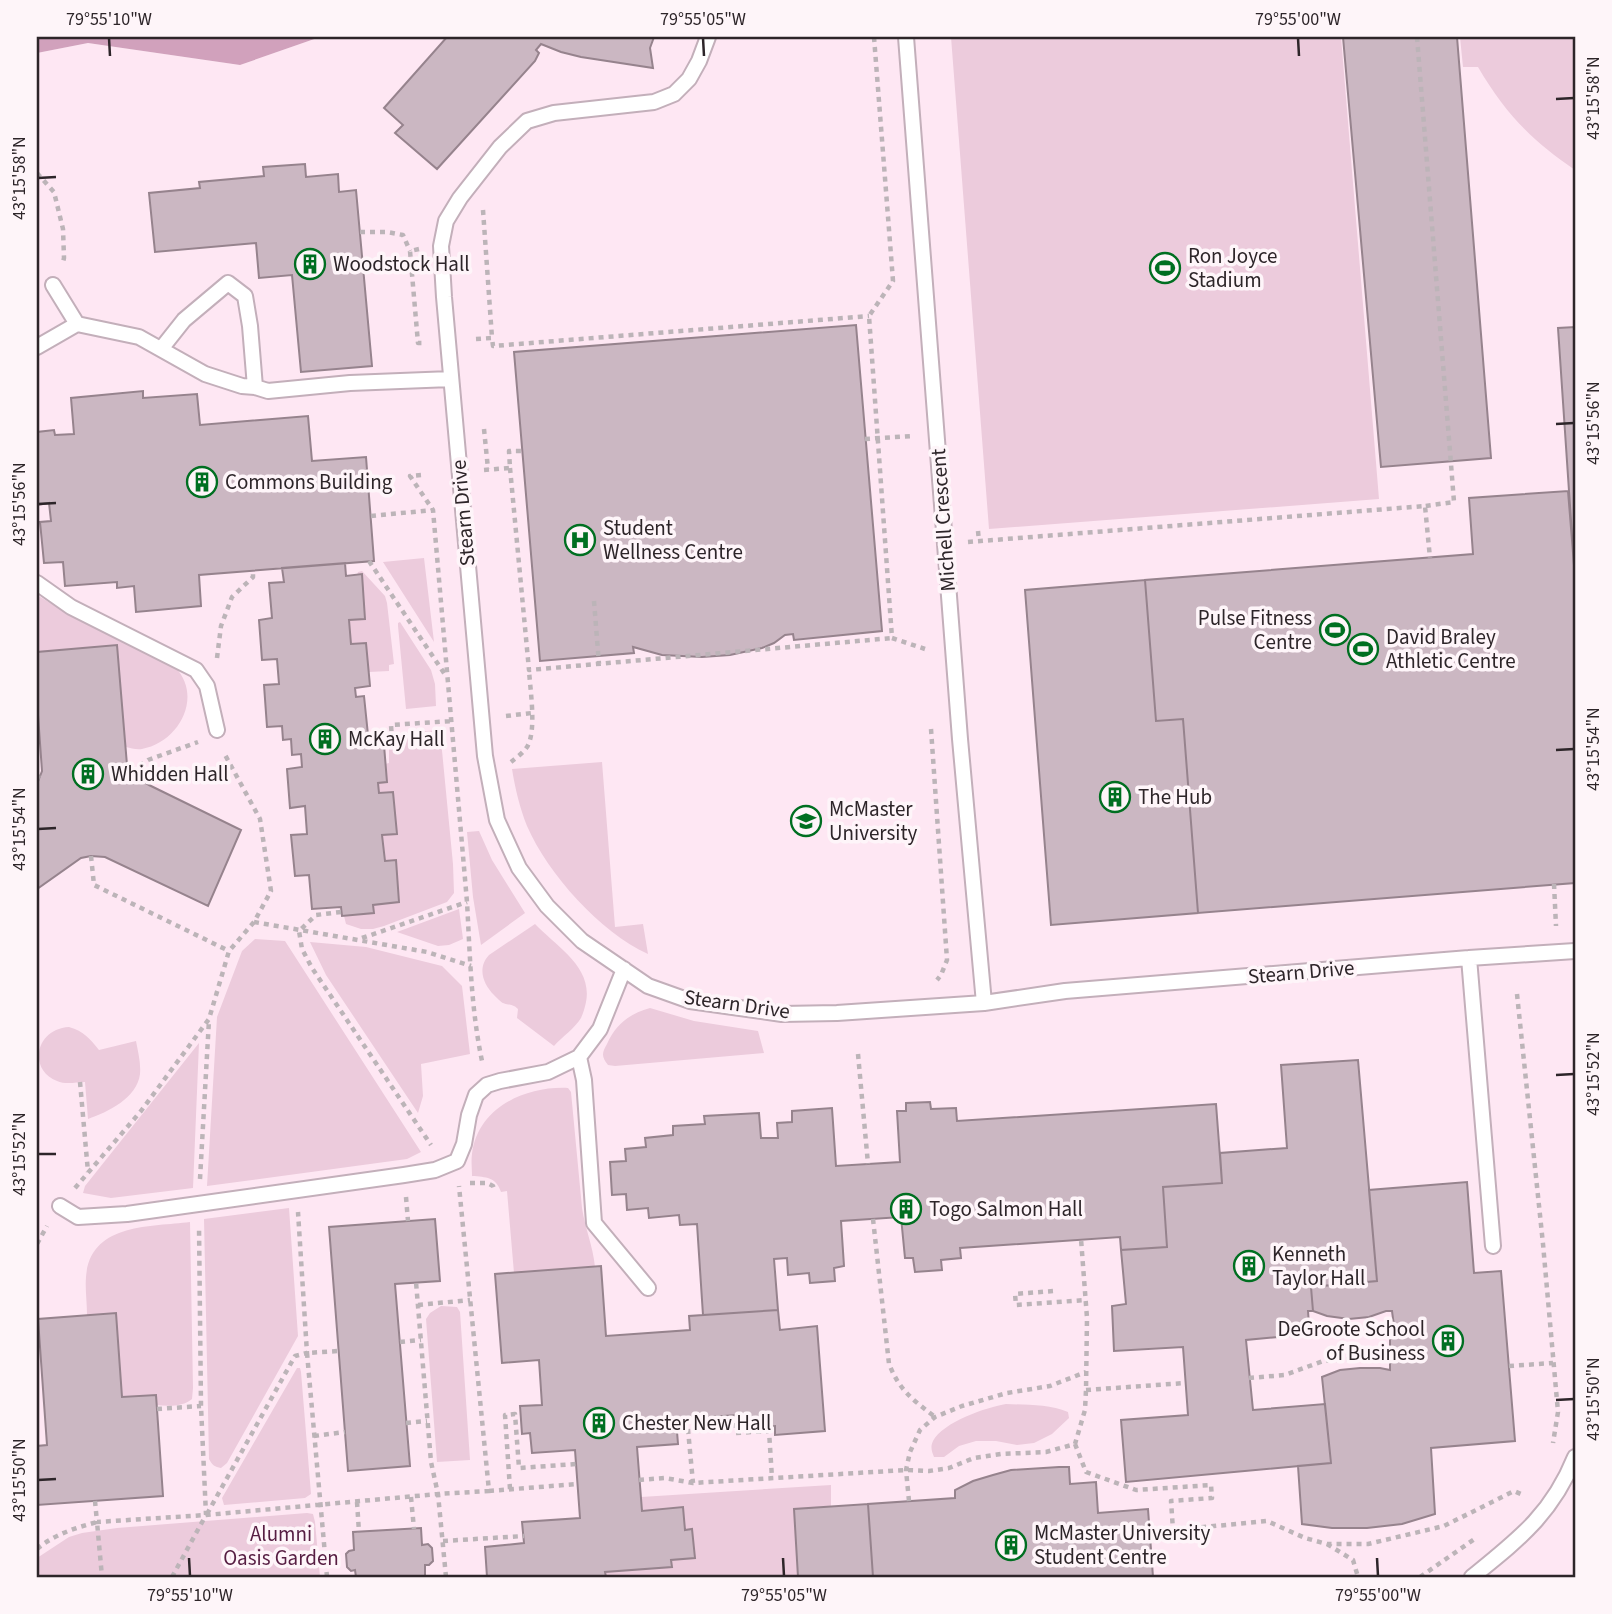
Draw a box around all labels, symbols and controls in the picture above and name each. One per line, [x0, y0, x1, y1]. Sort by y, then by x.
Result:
text: 79°55'10"W [66, 7, 152, 32]
text: 79°55'05"W [660, 7, 746, 32]
text: 79°55'00"W [1255, 7, 1341, 32]
text: 43°15'58"N [1581, 56, 1606, 140]
text: 43°15'58"N [7, 136, 32, 220]
place label: Ron Joyce Stadium [1188, 241, 1277, 295]
building icon: Woodstock Hall [293, 247, 327, 281]
place label: Woodstock Hall [333, 249, 470, 279]
sports icon: Ron Joyce Stadium [1148, 251, 1182, 285]
text: 43°15'56"N [1581, 381, 1606, 465]
street label: Michell Crescent [923, 448, 963, 592]
street label: Stearn Drive [443, 459, 483, 567]
text: 43°15'56"N [7, 462, 32, 546]
building icon: Commons Building [185, 465, 219, 499]
place label: Commons Building [225, 467, 393, 497]
place label: Student Wellness Centre [603, 513, 743, 567]
hospital icon: Student Wellness Centre [563, 523, 597, 557]
place label: Pulse Fitness Centre [1198, 603, 1312, 657]
sports icon: Pulse Fitness Centre [1318, 613, 1352, 647]
place label: David Braley Athletic Centre [1386, 622, 1516, 676]
sports icon: David Braley Athletic Centre [1346, 632, 1380, 666]
text: 43°15'54"N [1581, 707, 1606, 791]
building icon: McKay Hall [308, 722, 342, 756]
place label: McKay Hall [348, 724, 445, 754]
building icon: Whidden Hall [71, 757, 105, 791]
place label: Whidden Hall [111, 759, 229, 789]
building icon: The Hub [1098, 780, 1132, 814]
place label: The Hub [1138, 782, 1212, 812]
text: 43°15'54"N [7, 787, 32, 871]
place label: McMaster University [829, 794, 918, 848]
school or university icon: McMaster University [789, 804, 823, 838]
street label: Stearn Drive [1247, 952, 1355, 992]
street label: Stearn Drive [682, 982, 792, 1026]
text: 43°15'52"N [1581, 1032, 1606, 1116]
text: 43°15'52"N [7, 1112, 32, 1196]
building icon: Togo Salmon Hall [889, 1192, 923, 1226]
place label: Togo Salmon Hall [929, 1194, 1083, 1224]
place label: Kenneth Taylor Hall [1272, 1239, 1365, 1293]
building icon: Kenneth Taylor Hall [1232, 1249, 1266, 1283]
place label: DeGroote School of Business [1277, 1314, 1425, 1368]
building icon: DeGroote School of Business [1431, 1324, 1465, 1358]
text: 43°15'50"N [1581, 1357, 1606, 1441]
building icon: Chester New Hall [582, 1406, 616, 1440]
place label: Chester New Hall [622, 1408, 771, 1438]
text: 43°15'50"N [7, 1438, 32, 1522]
place label: McMaster University Student Centre [1034, 1518, 1210, 1572]
park label: Alumni Oasis Garden [223, 1519, 339, 1573]
building icon: McMaster University Student Centre [994, 1528, 1028, 1562]
text: 79°55'10"W [147, 1583, 233, 1608]
text: 79°55'05"W [741, 1583, 827, 1608]
text: 79°55'00"W [1335, 1583, 1421, 1608]

